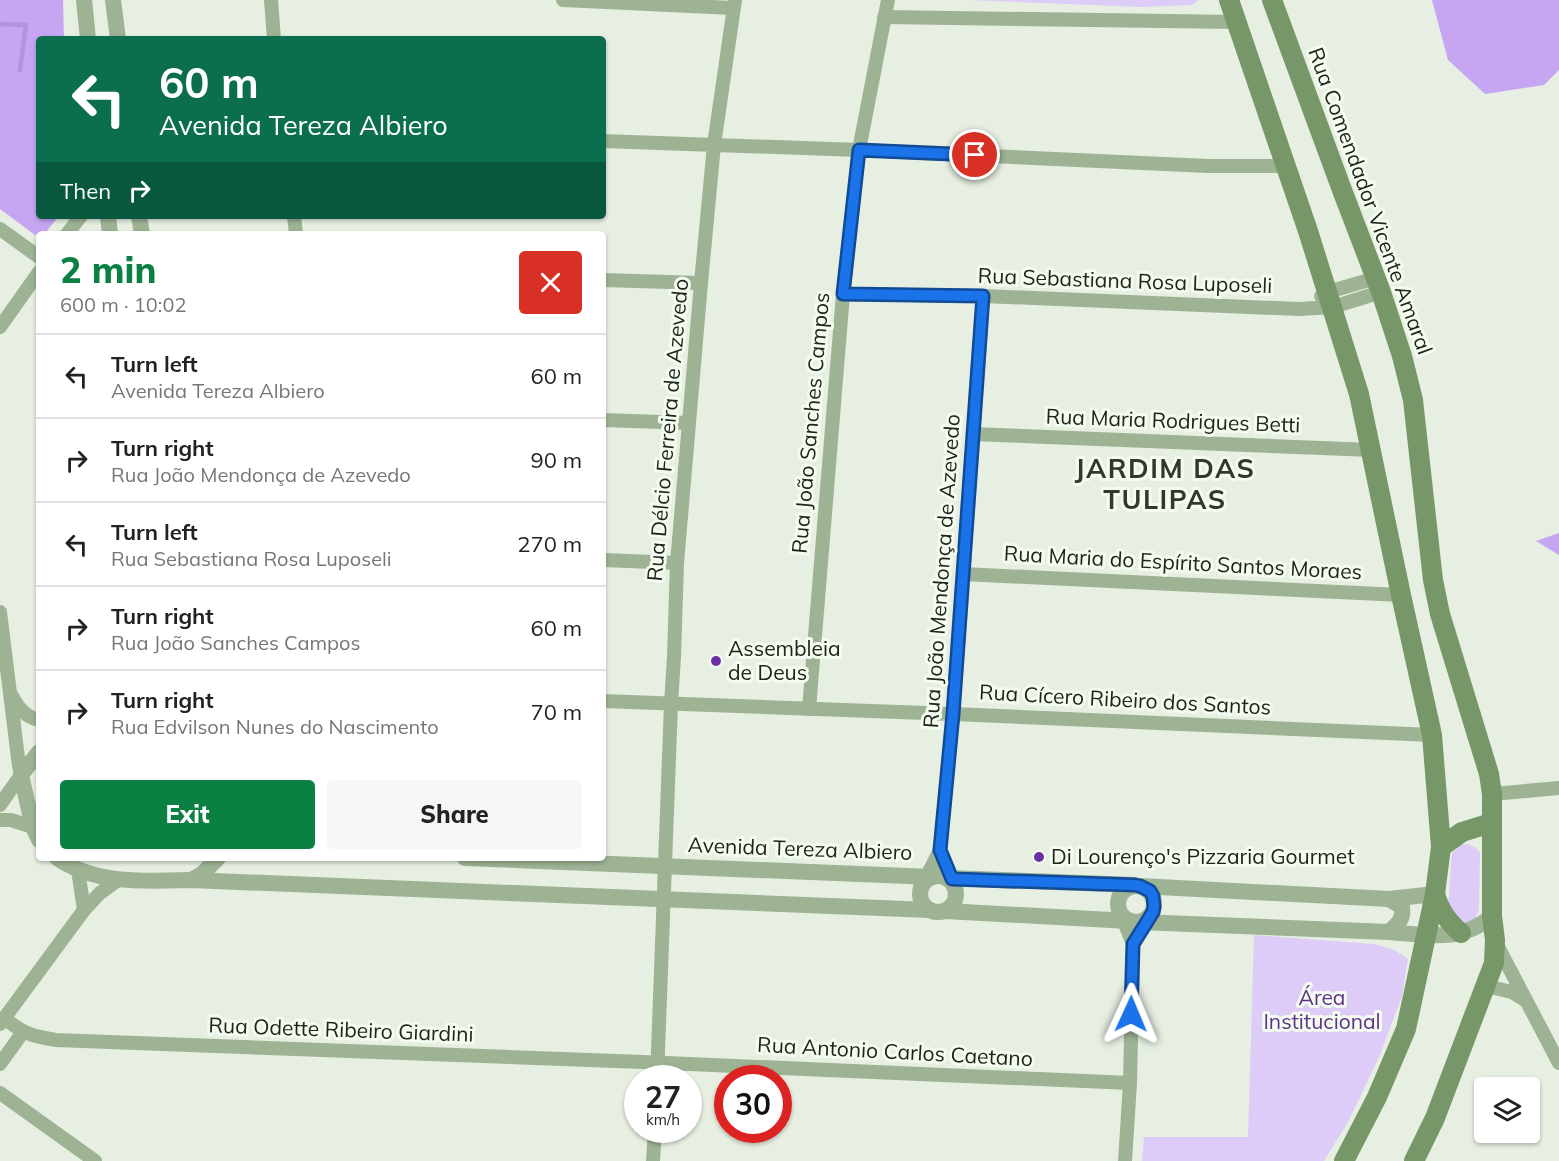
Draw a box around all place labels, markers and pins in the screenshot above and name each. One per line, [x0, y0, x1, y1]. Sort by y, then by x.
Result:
pin [949, 129, 1000, 180]
place label: Assembleia de Deus [728, 635, 841, 685]
marker: Assembleia de Deus [709, 654, 723, 668]
place label: Di Lourenço's Pizzaria Gourmet [1051, 843, 1355, 869]
marker: Di Lourenço's Pizzaria Gourmet [1032, 850, 1046, 864]

